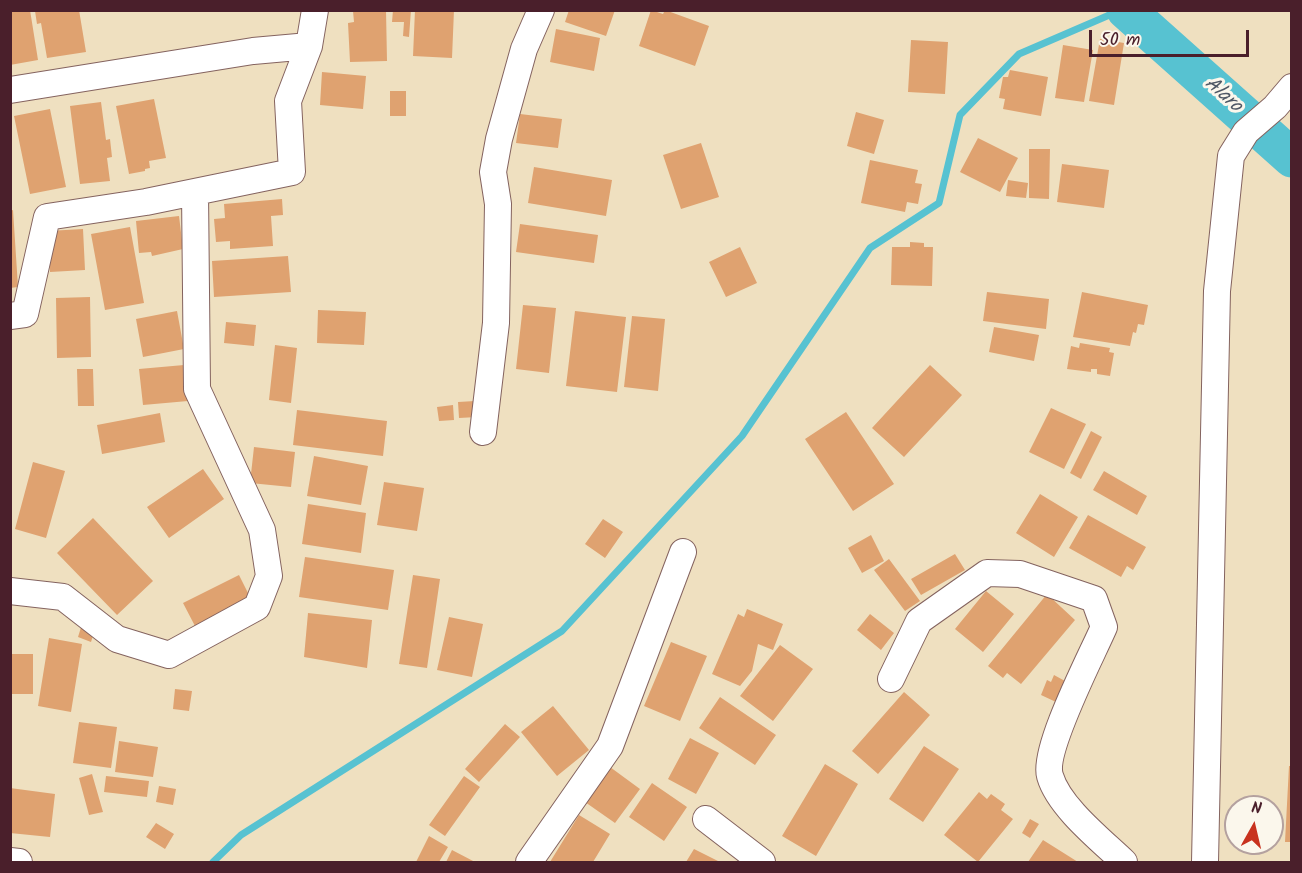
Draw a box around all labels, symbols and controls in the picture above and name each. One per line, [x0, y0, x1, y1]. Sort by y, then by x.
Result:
scale bar [1092, 18, 1252, 56]
text: 50 m [1100, 26, 1140, 55]
water label: Alaro [1198, 73, 1246, 119]
north arrow [1224, 795, 1284, 855]
text: N [1250, 796, 1263, 822]

